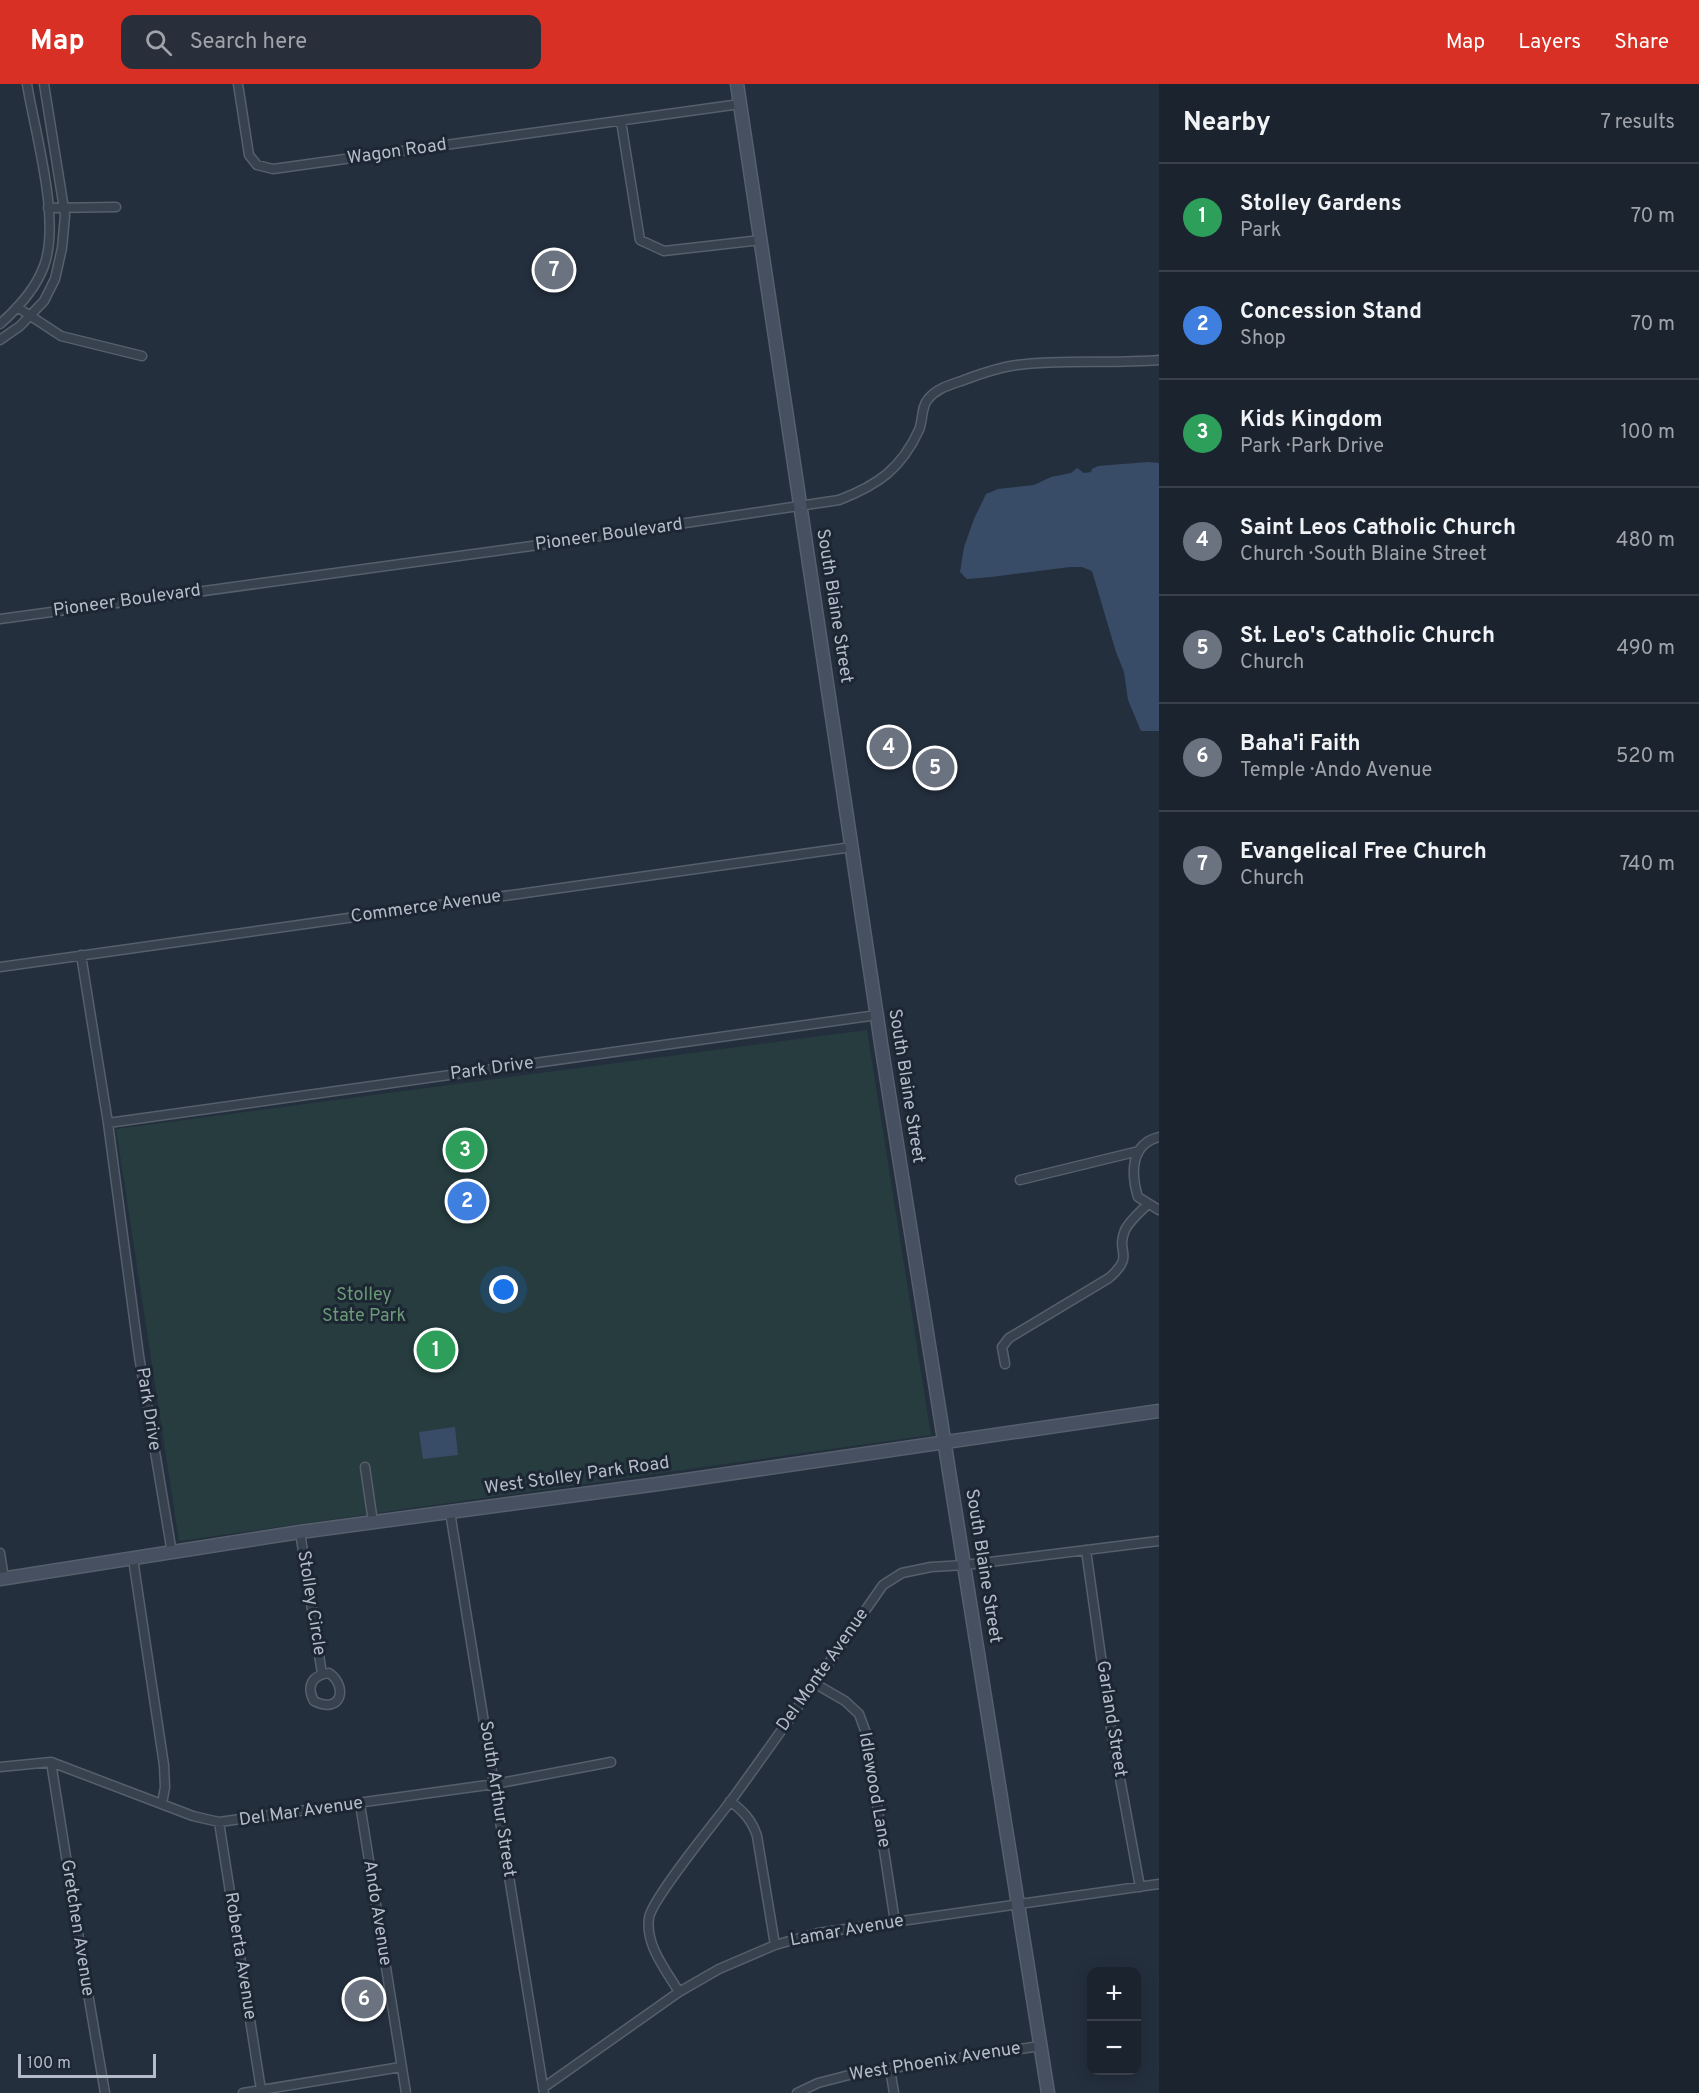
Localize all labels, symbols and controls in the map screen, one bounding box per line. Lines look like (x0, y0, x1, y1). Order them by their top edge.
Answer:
search box (121, 15, 541, 69)
text: Map (30, 24, 85, 60)
icon: search (142, 26, 175, 59)
text: Search here (190, 29, 307, 56)
text: Map (1446, 29, 1485, 56)
text: Layers (1518, 29, 1581, 56)
text: Share (1614, 29, 1669, 56)
text: Nearby (1183, 107, 1271, 140)
text: 7 results (1600, 110, 1675, 136)
street label: Wagon Road (346, 134, 448, 170)
text: Stolley Gardens (1240, 191, 1402, 218)
text: 1 (1199, 204, 1207, 230)
text: 70 m (1631, 204, 1675, 230)
text: Park (1240, 218, 1281, 244)
pin: 7 (534, 248, 574, 292)
text: Concession Stand (1240, 299, 1422, 326)
text: 2 (1196, 312, 1209, 338)
text: 70 m (1631, 312, 1675, 338)
text: Shop (1240, 326, 1286, 352)
text: Kids Kingdom (1240, 407, 1382, 434)
text: 3 (1197, 420, 1209, 446)
text: 100 m (1620, 420, 1675, 446)
text: Park · Park Drive (1240, 434, 1384, 460)
street label: Pioneer Boulevard (534, 513, 684, 557)
text: Saint Leos Catholic Church (1240, 515, 1516, 542)
street label: South Blaine Street (810, 527, 858, 685)
text: 4 (1196, 528, 1209, 554)
text: 480 m (1616, 528, 1675, 554)
text: Church · South Blaine Street (1240, 542, 1487, 568)
street label: Pioneer Boulevard (52, 579, 202, 623)
text: St. Leo's Catholic Church (1240, 623, 1495, 650)
text: 5 (1196, 636, 1209, 662)
text: 490 m (1617, 636, 1675, 662)
text: Church (1240, 650, 1304, 676)
pin: 4 (870, 724, 908, 770)
text: Baha'i Faith (1240, 731, 1360, 758)
text: 6 (1196, 744, 1209, 770)
text: 520 m (1616, 744, 1675, 770)
pin: 5 (916, 746, 954, 790)
text: Temple · Ando Avenue (1240, 758, 1432, 784)
text: Evangelical Free Church (1240, 839, 1487, 866)
text: 7 (1197, 852, 1208, 878)
text: 740 m (1620, 852, 1675, 878)
text: Church (1240, 866, 1304, 892)
street label: Commerce Avenue (349, 885, 503, 929)
street label: South Blaine Street (882, 1007, 930, 1165)
street label: Park Drive (449, 1052, 535, 1086)
pin: 3 (446, 1128, 484, 1172)
pin: 2 (448, 1178, 486, 1224)
your location (489, 1275, 518, 1304)
park label: Stolley State Park (322, 1284, 406, 1328)
pin: 1 (416, 1328, 456, 1372)
street label: Park Drive (130, 1366, 166, 1452)
street label: West Stolley Park Road (483, 1452, 671, 1500)
street label: South Blaine Street (959, 1487, 1007, 1645)
street label: Stolley Circle (291, 1549, 331, 1657)
street label: Del Monte Avenue (772, 1604, 874, 1736)
street label: Garland Street (1090, 1659, 1132, 1779)
street label: South Arthur Street (473, 1719, 521, 1879)
street label: Idlewood Lane (853, 1730, 895, 1850)
street label: Del Mar Avenue (237, 1792, 365, 1832)
street label: Gretchen Avenue (55, 1858, 99, 1998)
street label: Ando Avenue (357, 1859, 397, 1967)
street label: Roberta Avenue (219, 1891, 261, 2021)
street label: Lamar Avenue (788, 1910, 906, 1952)
map controls (1087, 1967, 1141, 2075)
button: + (1087, 1967, 1141, 2021)
pin: 6 (344, 1976, 384, 2022)
button: − (1087, 2021, 1141, 2075)
street label: West Phoenix Avenue (848, 2037, 1022, 2087)
scale bar (18, 2051, 156, 2078)
text: 100 m (27, 2054, 71, 2074)

